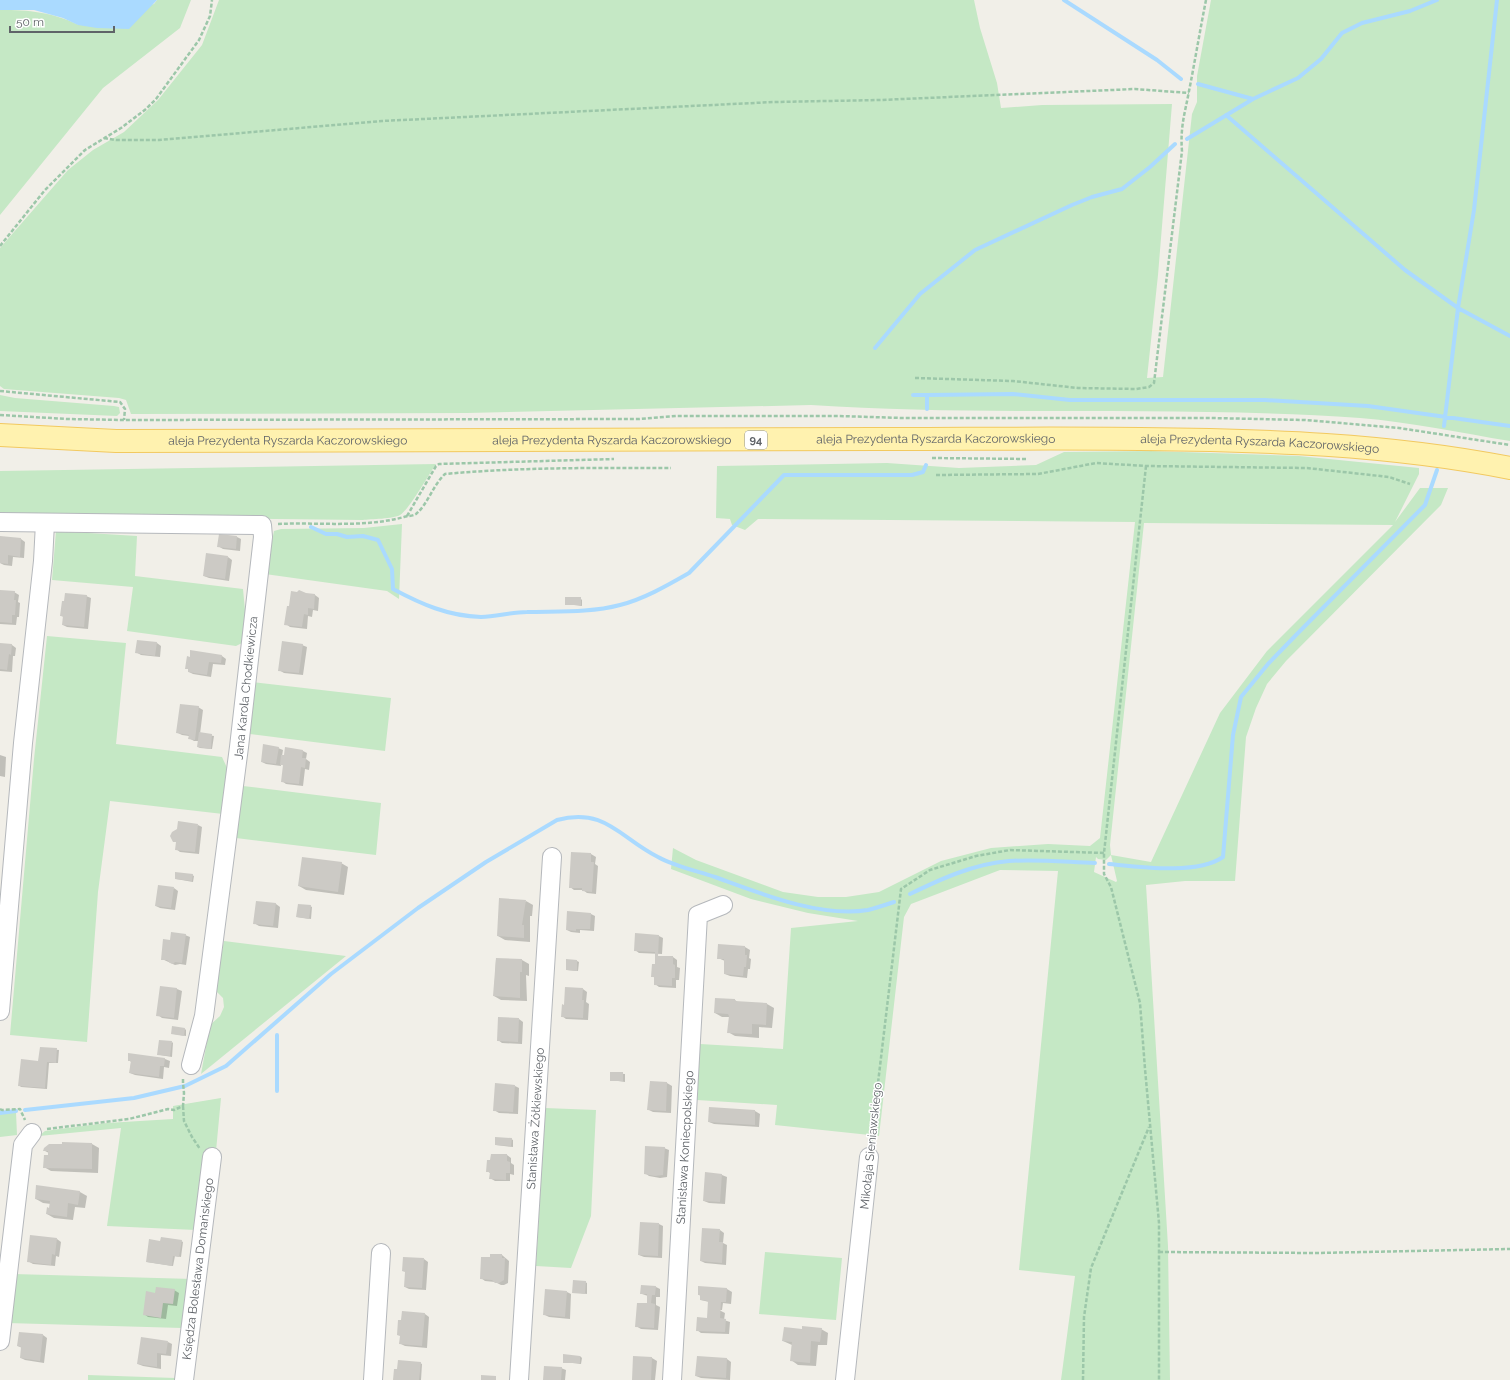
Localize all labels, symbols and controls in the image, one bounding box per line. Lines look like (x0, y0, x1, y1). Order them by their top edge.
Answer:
scale bar (10, 8, 114, 34)
text: 50 m (16, 15, 44, 29)
road number: 94 (745, 431, 767, 449)
street label: aleja Prezydenta Ryszarda Kaczorowskiego (816, 432, 1055, 446)
street label: aleja Prezydenta Ryszarda Kaczorowskiego (1140, 432, 1380, 456)
street label: aleja Prezydenta Ryszarda Kaczorowskiego (168, 433, 407, 448)
street label: aleja Prezydenta Ryszarda Kaczorowskiego (492, 433, 731, 447)
street label: Jana Karola Chodkiewicza (232, 616, 260, 760)
street label: Stanisława Żółkiewskiego (524, 1047, 547, 1190)
street label: Stanisława Koniecpolskiego (674, 1070, 696, 1225)
street label: Mikołaja Sieniawskiego (857, 1082, 885, 1210)
street label: Księdza Bolesława Domańskiego (180, 1177, 216, 1361)

